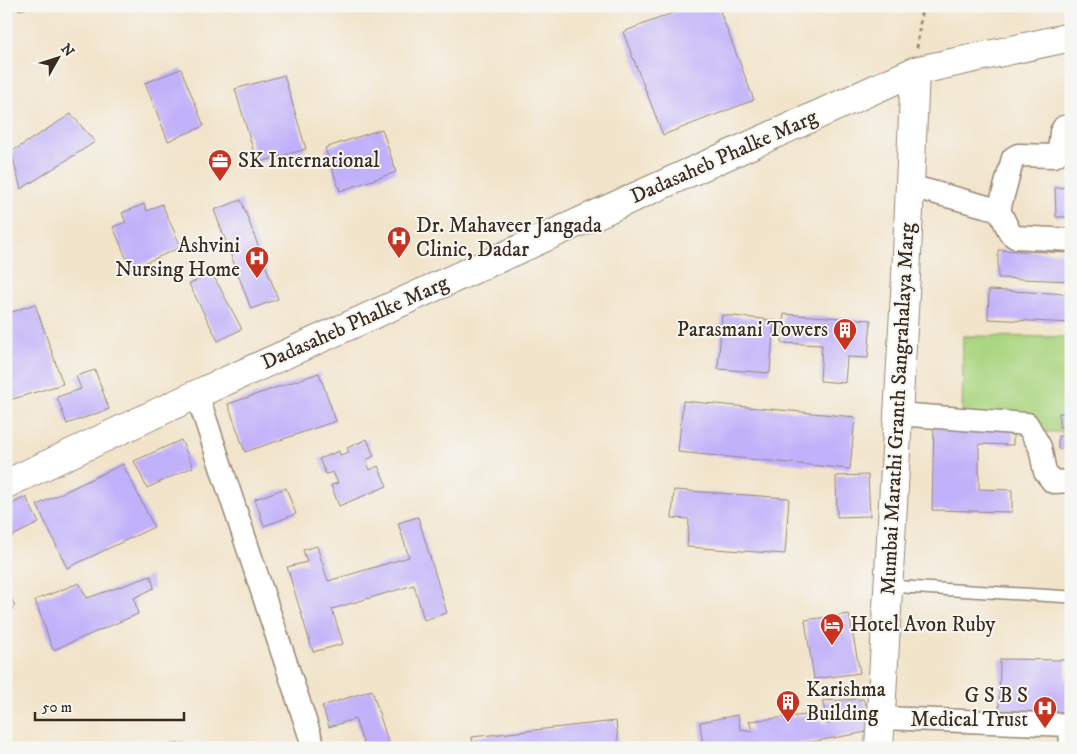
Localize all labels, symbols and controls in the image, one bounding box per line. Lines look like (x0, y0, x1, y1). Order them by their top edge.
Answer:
north arrow (32, 32, 82, 82)
text: N (57, 40, 78, 61)
street label: Dadasaheb Phalke Marg (626, 104, 822, 210)
office icon: SK International (207, 148, 233, 182)
place label: SK International (238, 148, 380, 174)
place label: Dr. Mahaveer Jangada Clinic, Dadar (416, 213, 602, 263)
street label: Mumbai Marathi Granth Sangrahalaya Marg (875, 221, 921, 596)
hospital icon: Dr. Mahaveer Jangada Clinic, Dadar (386, 225, 412, 259)
place label: Ashvini Nursing Home (115, 233, 240, 283)
hospital icon: Ashvini Nursing Home (244, 245, 270, 279)
street label: Dadasaheb Phalke Marg (257, 270, 453, 376)
place label: Parasmani Towers (677, 317, 828, 343)
building icon: Parasmani Towers (832, 317, 858, 351)
hotel icon: Hotel Avon Ruby (819, 612, 845, 646)
place label: Hotel Avon Ruby (850, 612, 996, 638)
place label: Karishma Building (806, 677, 886, 727)
place label: G S B S Medical Trust (910, 683, 1028, 733)
scale bar (35, 689, 184, 721)
building icon: Karishma Building (775, 689, 801, 723)
hospital icon: G S B S Medical Trust (1032, 695, 1058, 729)
text: 50 m (42, 698, 72, 717)

